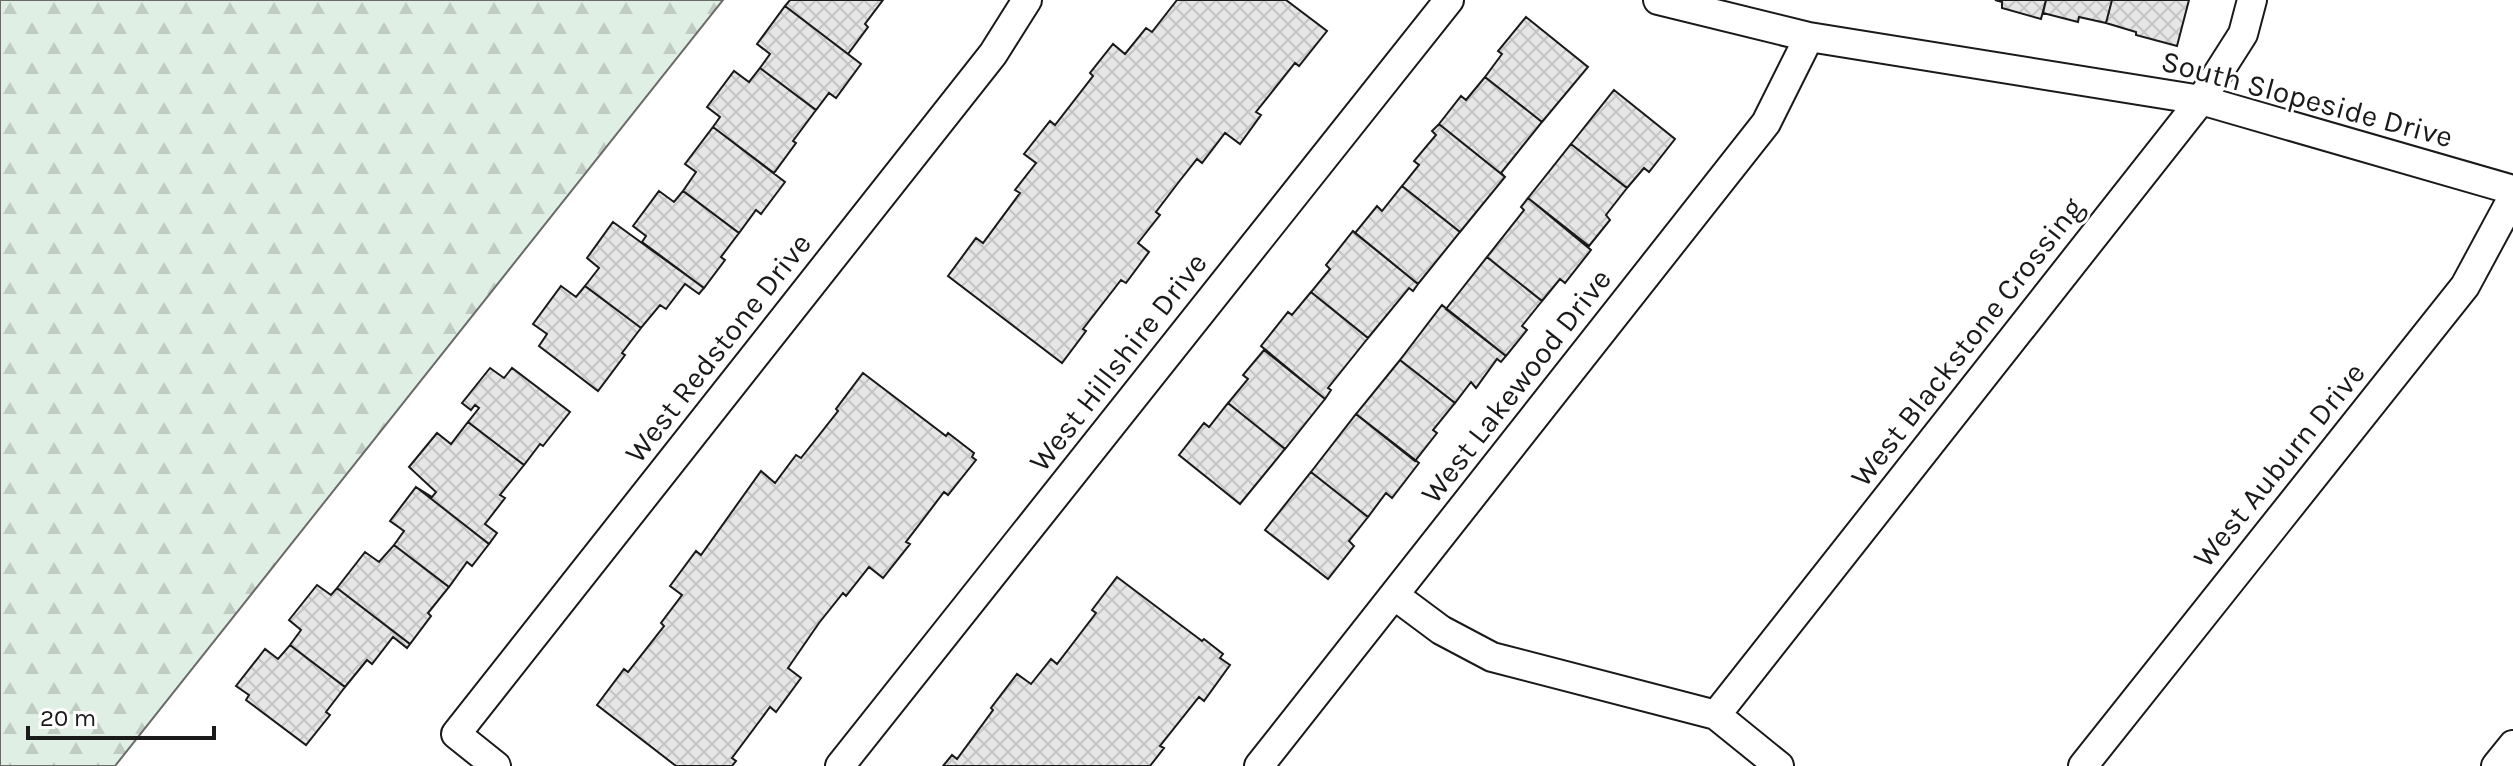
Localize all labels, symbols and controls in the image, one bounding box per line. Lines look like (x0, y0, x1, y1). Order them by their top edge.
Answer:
street label: South Slopeside Drive (2157, 43, 2457, 155)
street label: West Blackstone Crossing (1843, 190, 2091, 494)
street label: West Redstone Drive (617, 226, 819, 470)
street label: West Hillshire Drive (1021, 246, 1215, 478)
street label: West Lakewood Drive (1413, 262, 1619, 510)
street label: West Auburn Drive (2185, 355, 2373, 575)
scale bar (28, 690, 214, 740)
text: 20 m (40, 704, 96, 732)

